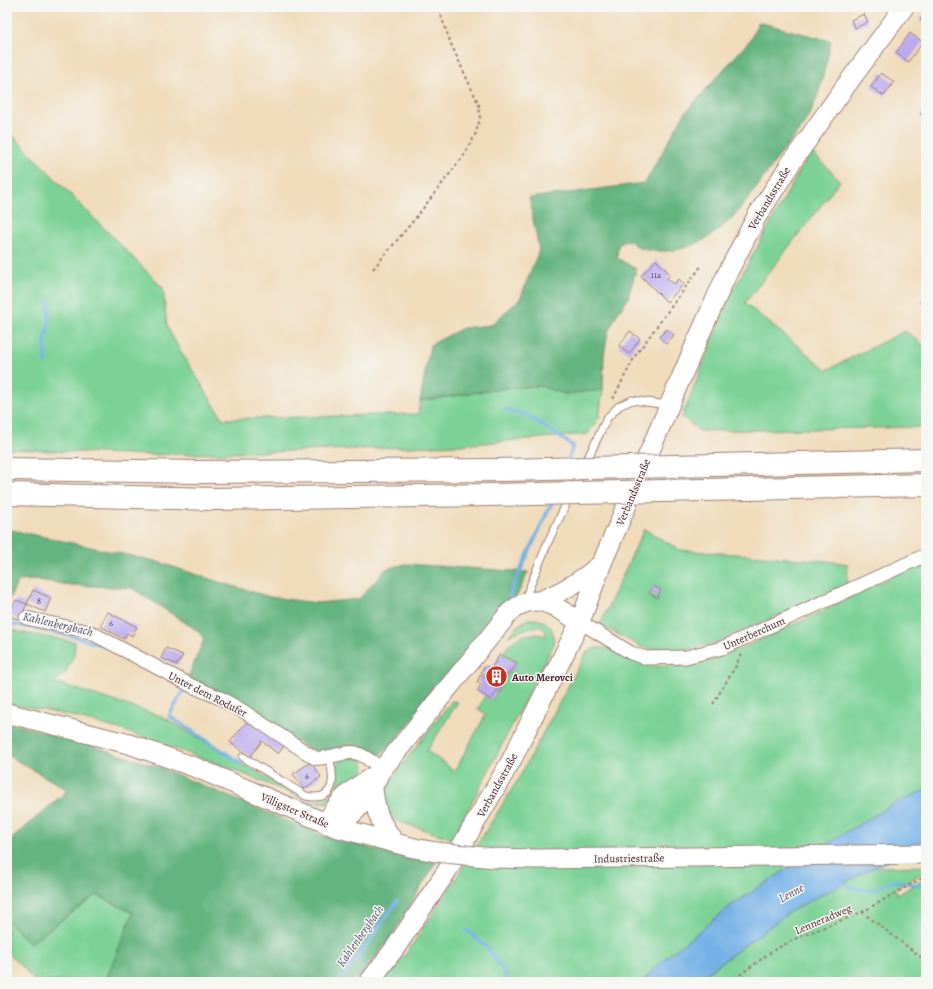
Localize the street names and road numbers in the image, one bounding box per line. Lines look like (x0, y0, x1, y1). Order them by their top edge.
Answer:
street label: Verbandsstraße (744, 164, 794, 233)
street label: Verbandsstraße (612, 457, 654, 529)
street label: Unterberchum (721, 613, 788, 654)
street label: Unter dem Rodufer (166, 668, 250, 721)
street label: Verbandsstraße (473, 751, 521, 821)
street label: Villigster Straße (257, 789, 331, 832)
street label: Industriestraße (594, 850, 665, 867)
street label: Lenneradweg (792, 901, 854, 938)

